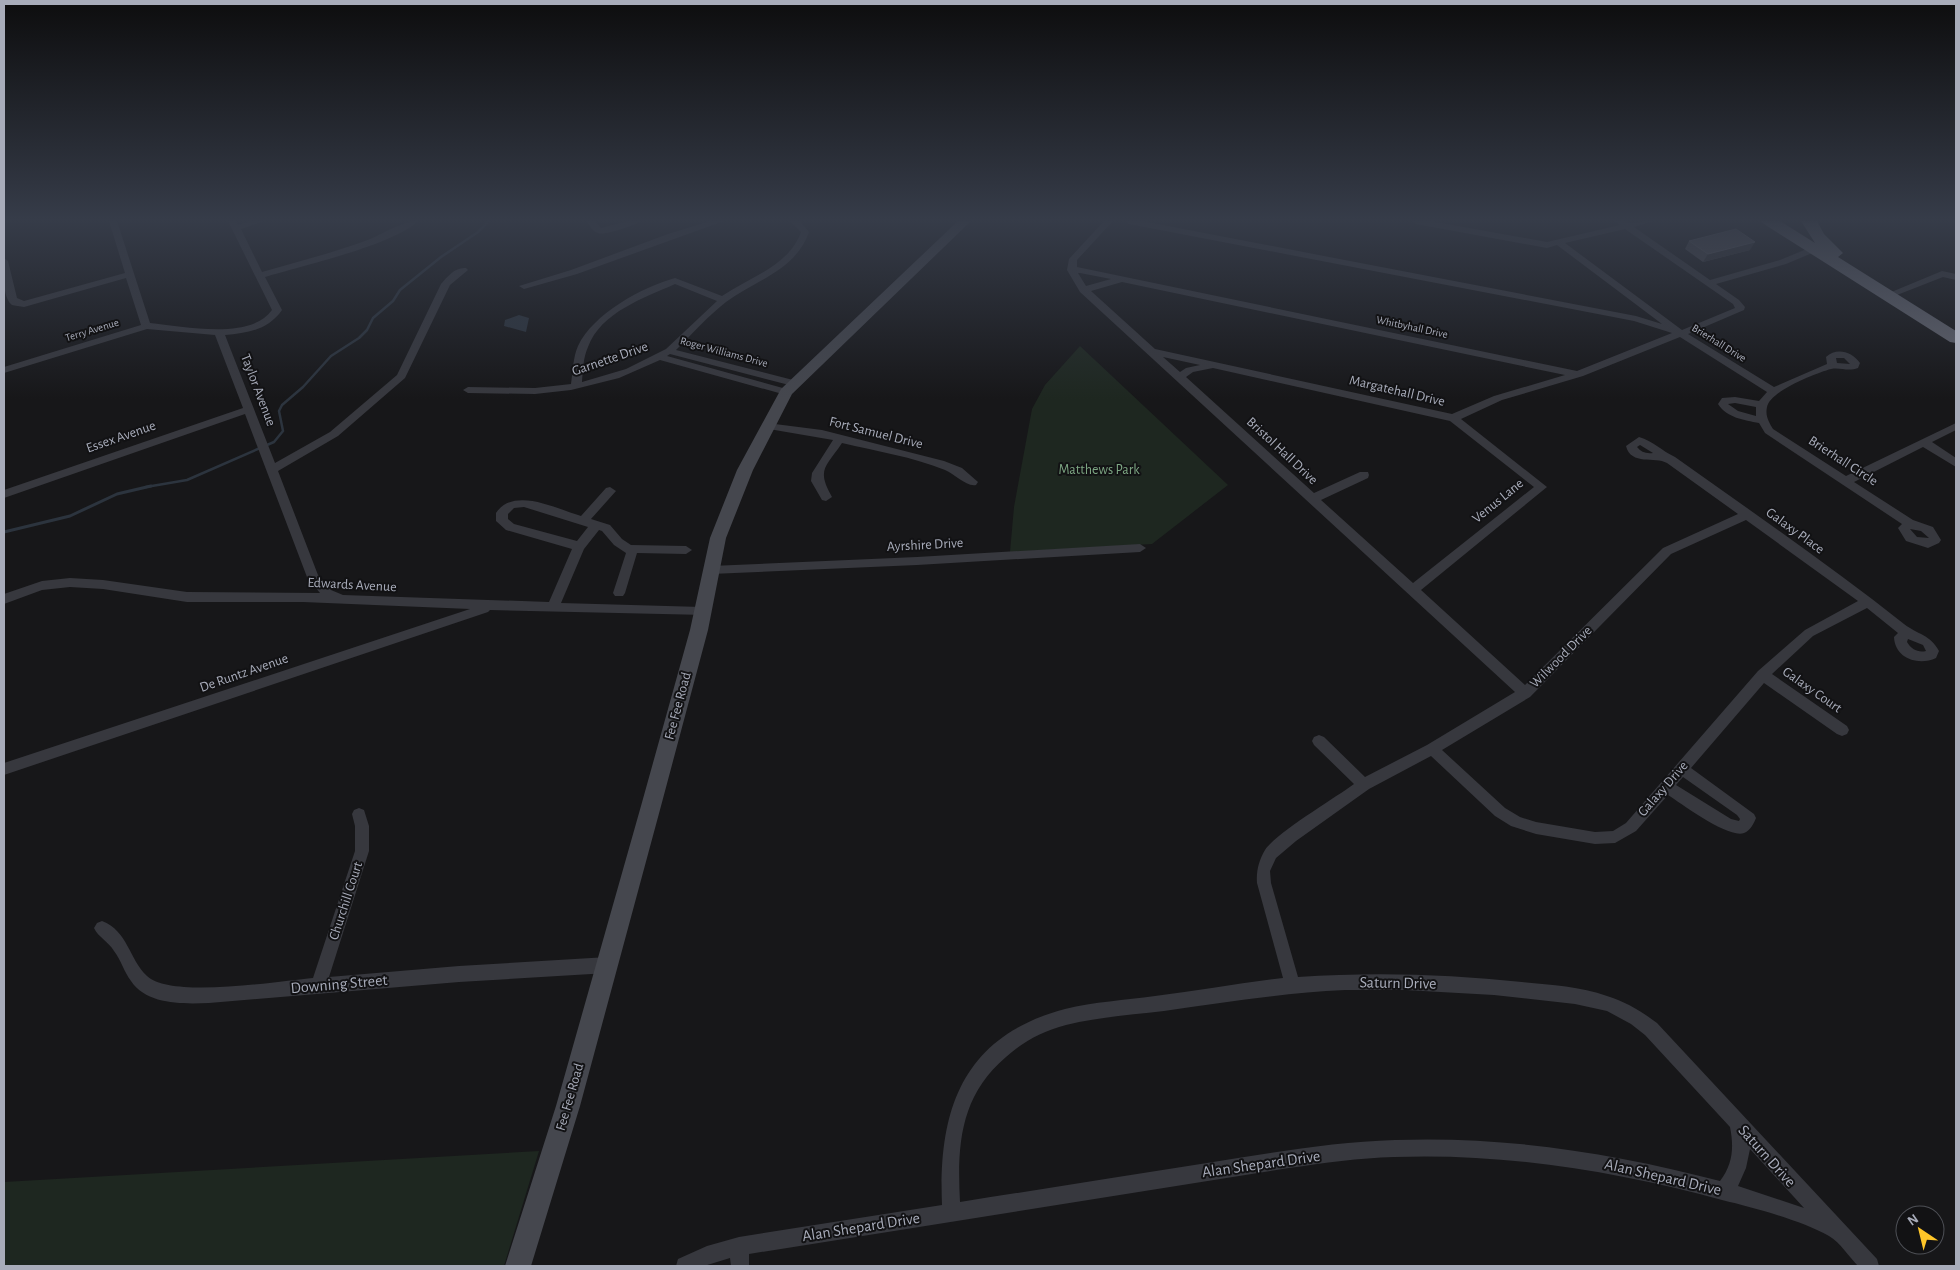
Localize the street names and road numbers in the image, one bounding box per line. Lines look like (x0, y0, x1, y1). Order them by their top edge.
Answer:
street label: Whitbyhall Drive (1375, 314, 1449, 340)
street label: Terry Avenue (64, 317, 120, 343)
street label: Brierhall Drive (1690, 322, 1748, 364)
street label: Roger Williams Drive (679, 335, 769, 369)
street label: Garnette Drive (570, 339, 650, 379)
street label: Taylor Avenue (238, 352, 278, 428)
street label: Margatehall Drive (1348, 373, 1446, 409)
street label: Fort Samuel Drive (828, 415, 924, 451)
street label: Bristol Hall Drive (1244, 415, 1320, 487)
street label: Essex Avenue (84, 419, 158, 455)
street label: Brierhall Circle (1806, 433, 1880, 489)
street label: Venus Lane (1470, 476, 1526, 526)
street label: Galaxy Place (1763, 505, 1827, 557)
street label: Ayrshire Drive (886, 536, 964, 554)
street label: Edwards Avenue (307, 576, 397, 594)
street label: Wilwood Drive (1527, 623, 1595, 691)
street label: De Runtz Avenue (198, 651, 290, 695)
street label: Galaxy Court (1780, 665, 1845, 716)
street label: Fee Fee Road (662, 671, 694, 741)
street label: Galaxy Drive (1635, 759, 1691, 819)
street label: Churchill Court (327, 860, 365, 942)
street label: Downing Street (290, 972, 388, 996)
street label: Saturn Drive (1359, 974, 1437, 992)
street label: Fee Fee Road (554, 1062, 586, 1132)
street label: Saturn Drive (1735, 1122, 1799, 1190)
street label: Alan Shepard Drive (1201, 1148, 1321, 1180)
street label: Alan Shepard Drive (1603, 1156, 1723, 1198)
street label: Alan Shepard Drive (801, 1210, 921, 1244)

